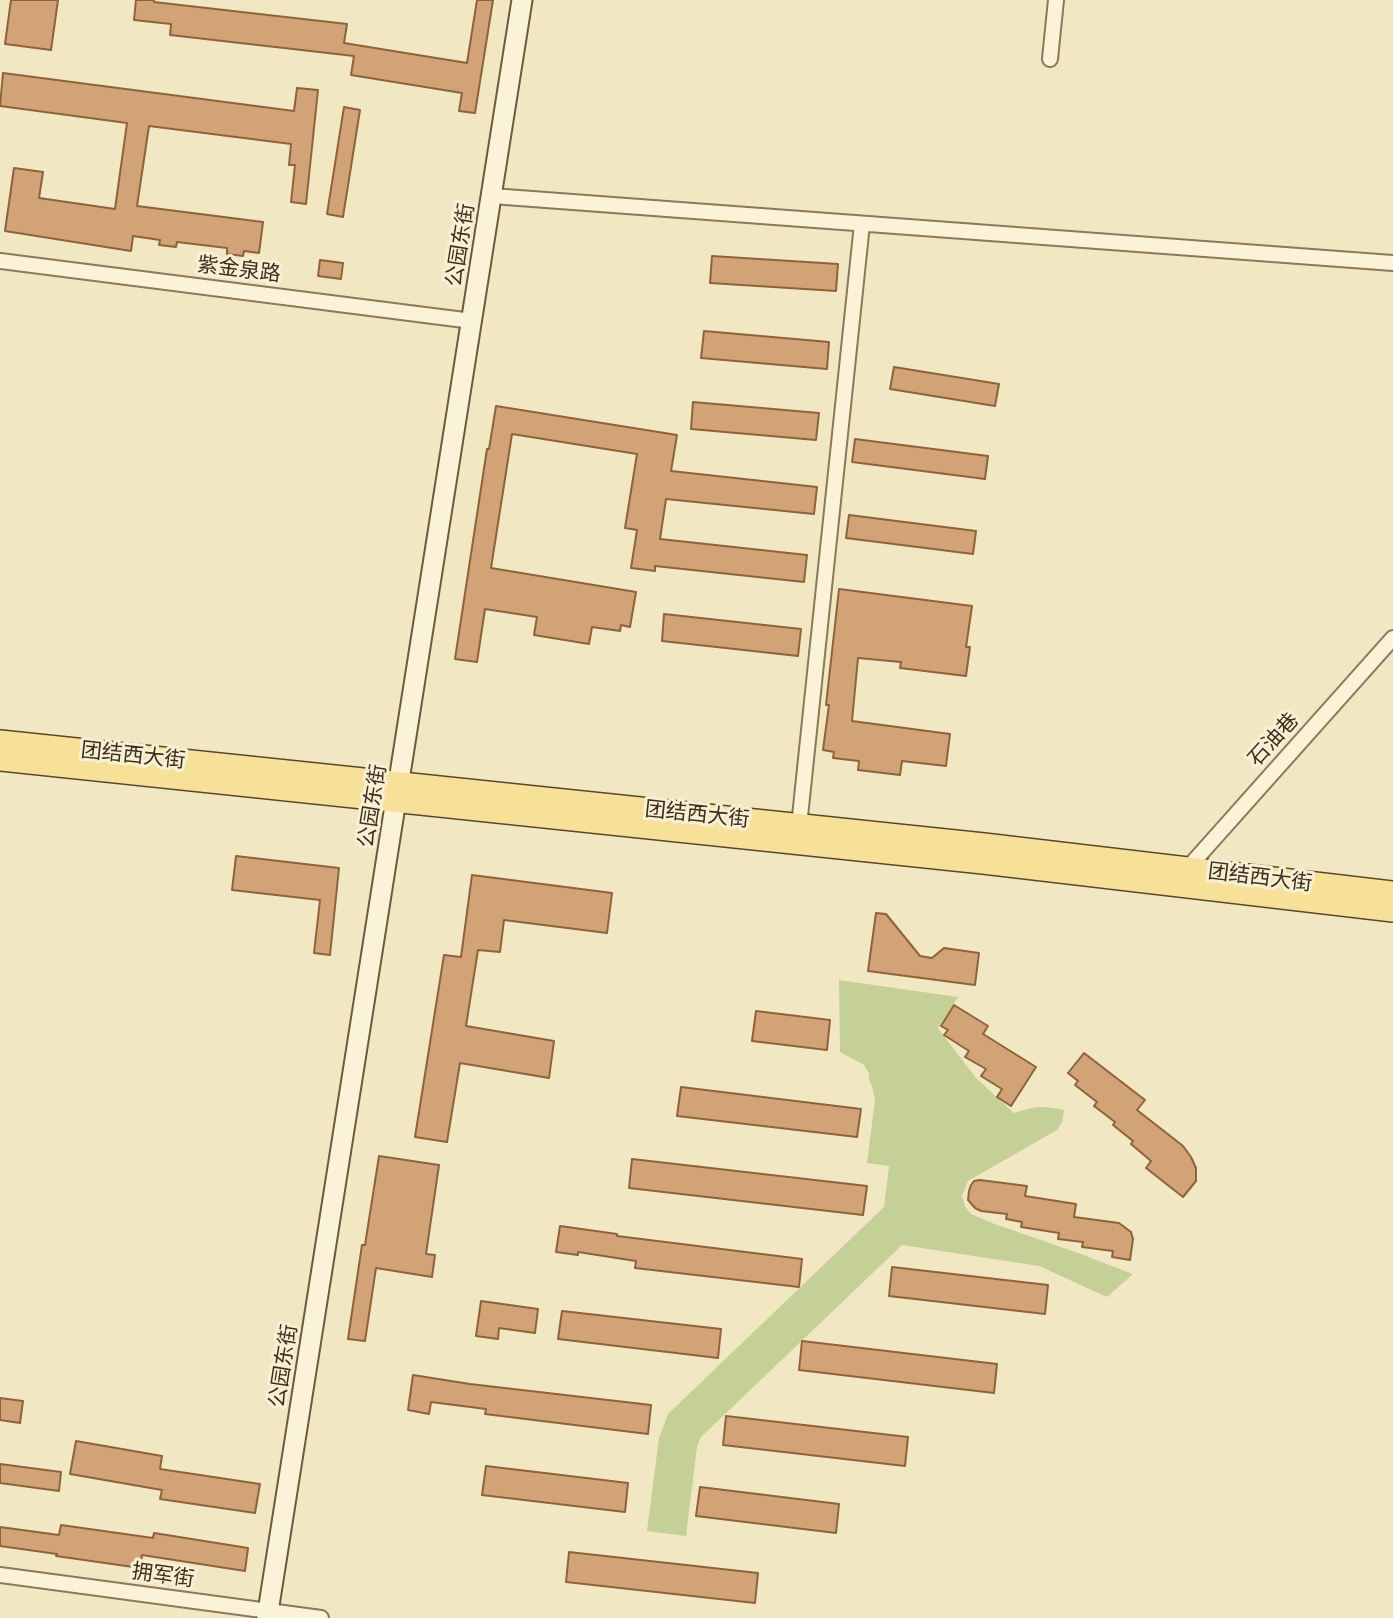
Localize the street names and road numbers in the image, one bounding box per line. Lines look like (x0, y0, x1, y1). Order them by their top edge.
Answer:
street label: 公园东街 (442, 202, 480, 288)
street label: 紫金泉路 (196, 252, 282, 288)
street label: 石油巷 (1244, 708, 1304, 772)
street label: 团结西大街 (79, 738, 187, 774)
street label: 公园东街 (354, 763, 392, 849)
street label: 团结西大街 (643, 797, 751, 833)
street label: 团结西大街 (1206, 859, 1314, 897)
street label: 公园东街 (265, 1323, 303, 1409)
street label: 拥军街 (130, 1559, 196, 1593)

